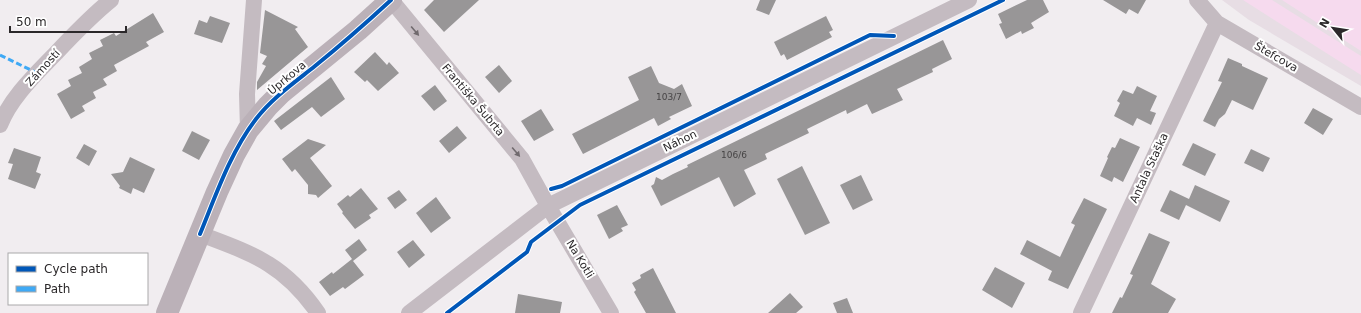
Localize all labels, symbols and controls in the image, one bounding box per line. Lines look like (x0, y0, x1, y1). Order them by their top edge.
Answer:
scale bar (10, 8, 126, 34)
north arrow (1313, 8, 1353, 48)
text: 50 m (16, 15, 47, 29)
text: N (1317, 16, 1333, 30)
one-way arrow (411, 25, 420, 36)
street label: Štefcova (1252, 39, 1300, 75)
street label: Zámostí (23, 46, 63, 89)
street label: Úprkova (265, 58, 309, 98)
street label: Františka Šubrta (439, 61, 507, 139)
house number: 103/7 (656, 92, 682, 102)
street label: Náhon (661, 127, 699, 155)
street label: Antala Staška (1127, 131, 1171, 205)
one-way arrow (512, 147, 521, 158)
house number: 106/6 (721, 150, 747, 160)
street label: Na Kotli (564, 238, 596, 280)
legend (8, 253, 148, 305)
text: Cycle path (44, 262, 108, 276)
text: Path (44, 282, 70, 296)

